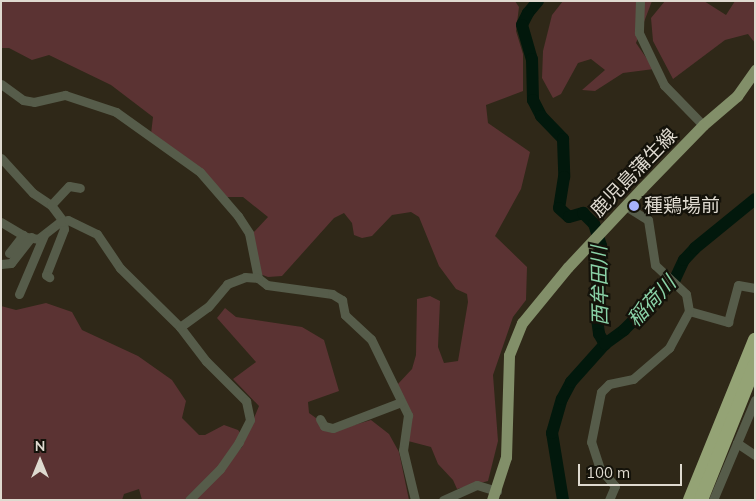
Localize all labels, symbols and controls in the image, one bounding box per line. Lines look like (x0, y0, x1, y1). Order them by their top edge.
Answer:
street label: 鹿児島蒲生線 (586, 124, 682, 222)
place label: 種鶏場前 (644, 195, 720, 217)
marker: 種鶏場前 (628, 200, 640, 212)
water label: 西牟田川 (586, 246, 612, 326)
water label: 稲荷川 (622, 271, 680, 331)
north arrow (15, 436, 65, 486)
text: N (35, 437, 45, 455)
scale bar (581, 454, 685, 486)
text: 100 m (586, 463, 630, 482)

